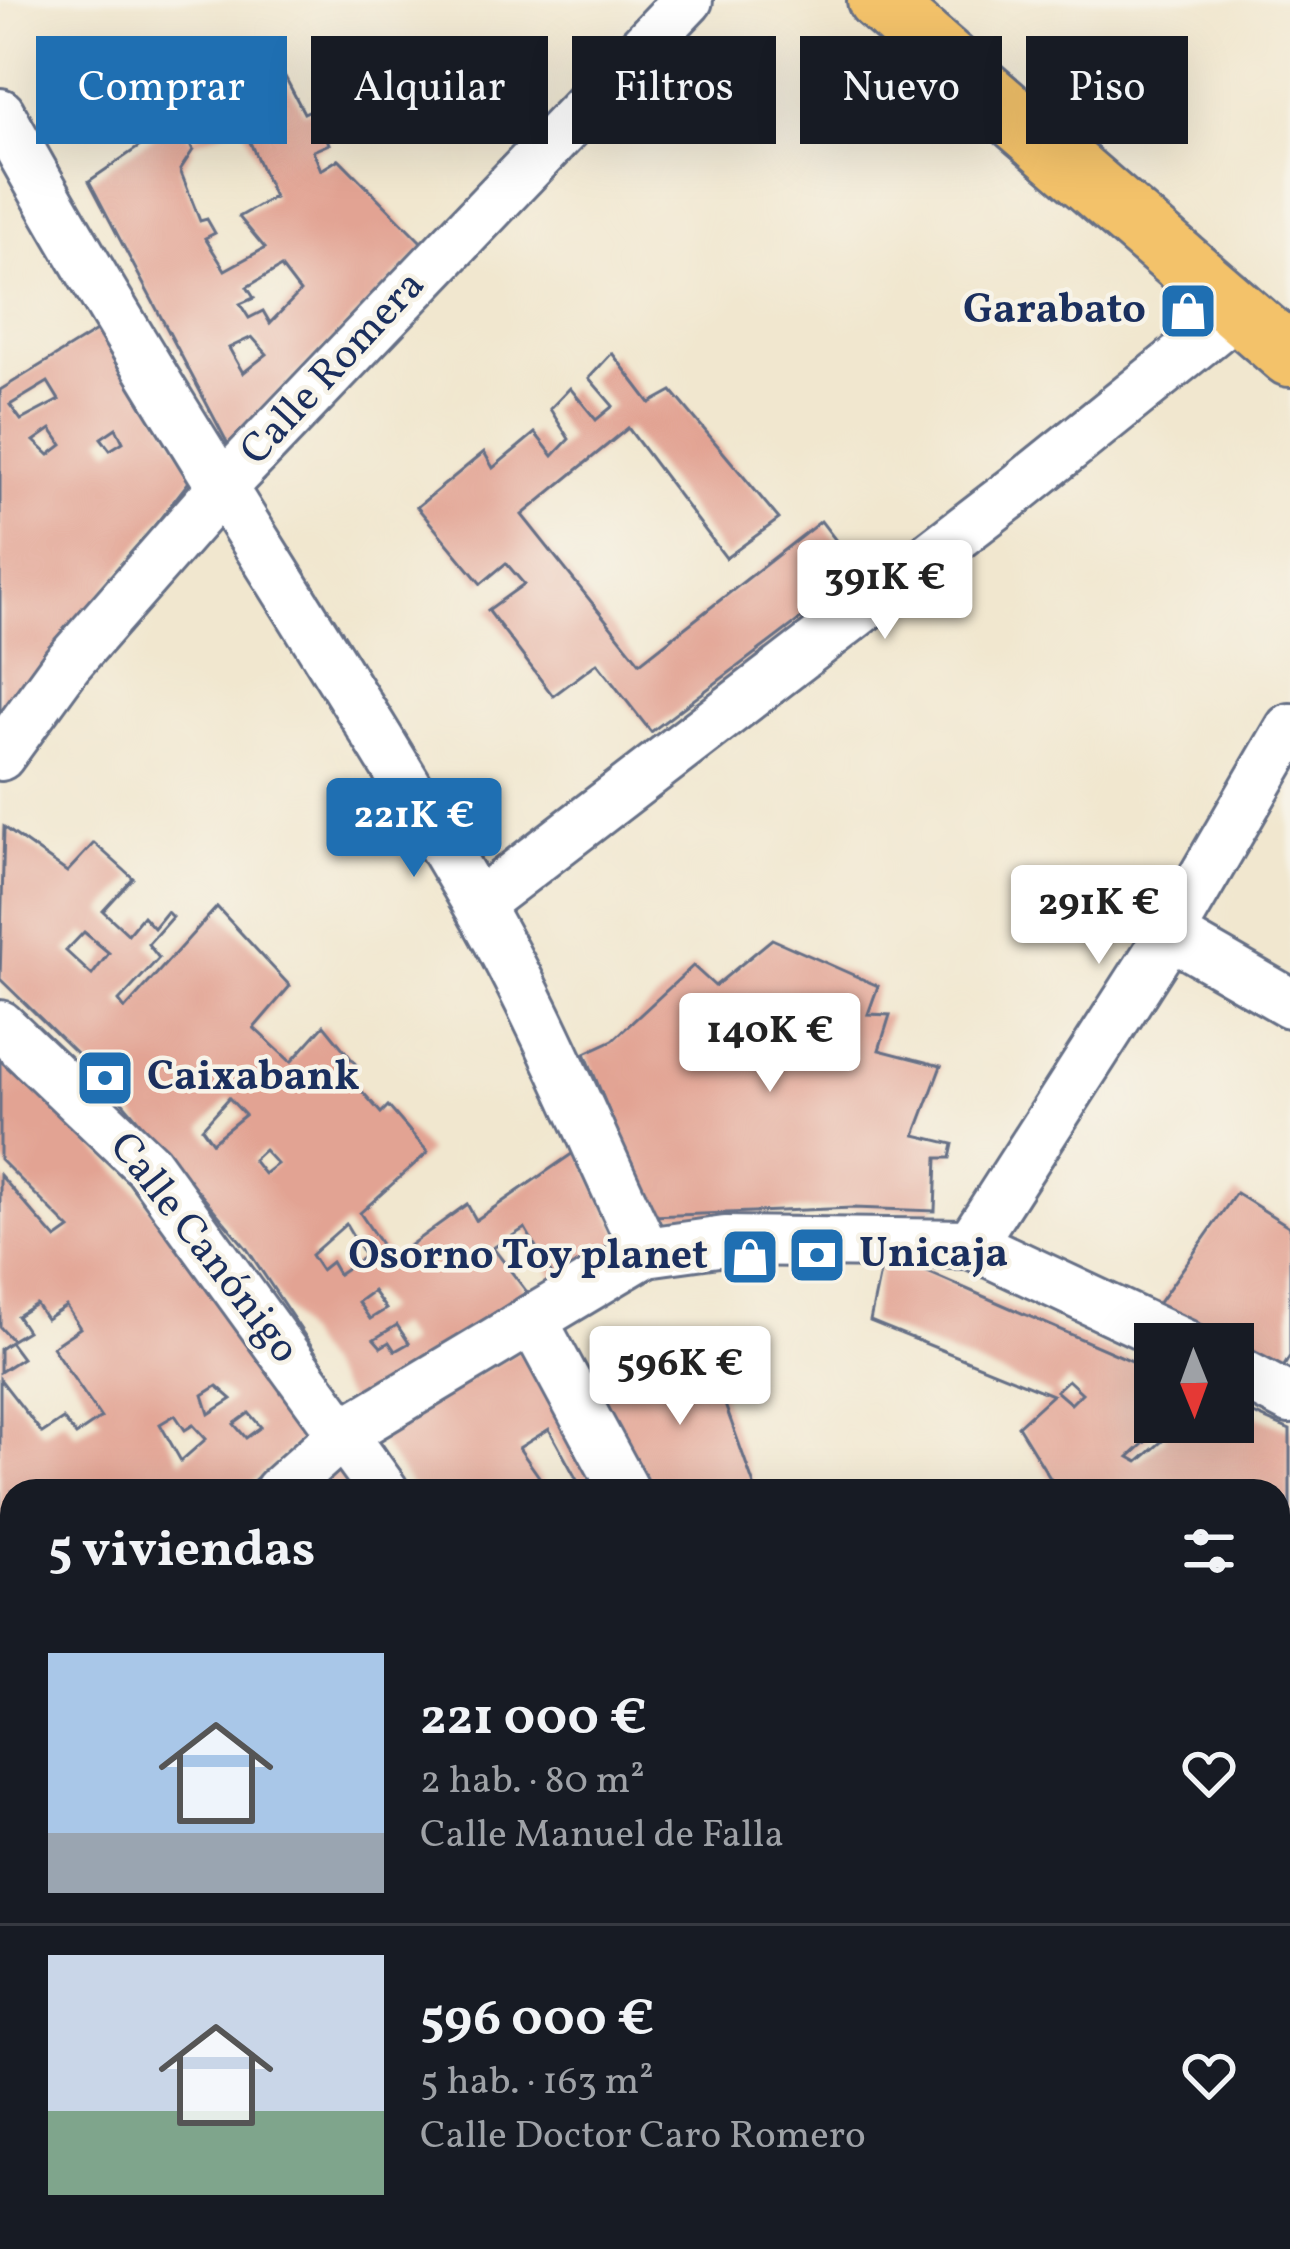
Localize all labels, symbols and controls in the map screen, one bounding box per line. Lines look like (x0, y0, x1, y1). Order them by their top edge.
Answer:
chip: Comprar (36, 36, 287, 144)
chip: Alquilar (311, 36, 548, 144)
chip: Filtros (572, 36, 776, 144)
chip: Nuevo (800, 36, 1002, 144)
chip: Piso (1026, 36, 1188, 144)
street label: Calle Romera (228, 258, 440, 480)
shop icon: Garabato (1157, 280, 1219, 342)
place label: Garabato (963, 282, 1146, 341)
pin: 391K € (787, 540, 983, 642)
text: 391K € (824, 552, 946, 606)
pin: 221K € (316, 778, 512, 880)
text: 221K € (353, 790, 475, 844)
pin: 291K € (1001, 865, 1197, 967)
text: 291K € (1038, 877, 1160, 931)
pin: 140K € (672, 993, 868, 1095)
text: 140K € (706, 1005, 834, 1059)
bank icon: Caixabank (74, 1047, 136, 1109)
place label: Caixabank (147, 1049, 360, 1108)
street label: Calle Canónigo (94, 1121, 312, 1377)
bank icon: Unicaja (786, 1224, 848, 1286)
shop icon: Osorno Toy planet (719, 1226, 781, 1288)
place label: Unicaja (859, 1226, 1008, 1285)
place label: Osorno Toy planet (348, 1228, 708, 1287)
north arrow (1134, 1323, 1254, 1443)
map controls (1134, 1323, 1254, 1443)
pin: 596K € (582, 1326, 778, 1428)
text: 596K € (617, 1338, 743, 1392)
text: 5 viviendas (48, 1516, 315, 1587)
icon: filters (1176, 1518, 1242, 1584)
text: 221 000 € (420, 1684, 647, 1755)
icon: home (144, 1701, 288, 1845)
icon: heart (1176, 1740, 1242, 1806)
text: 2 hab. · 80 m² (420, 1755, 645, 1809)
text: Calle Manuel de Falla (420, 1809, 784, 1863)
text: 596 000 € (420, 1985, 654, 2056)
icon: home (144, 2003, 288, 2147)
icon: heart (1176, 2042, 1242, 2108)
text: 5 hab. · 163 m² (420, 2056, 654, 2110)
text: Calle Doctor Caro Romero (420, 2110, 866, 2164)

